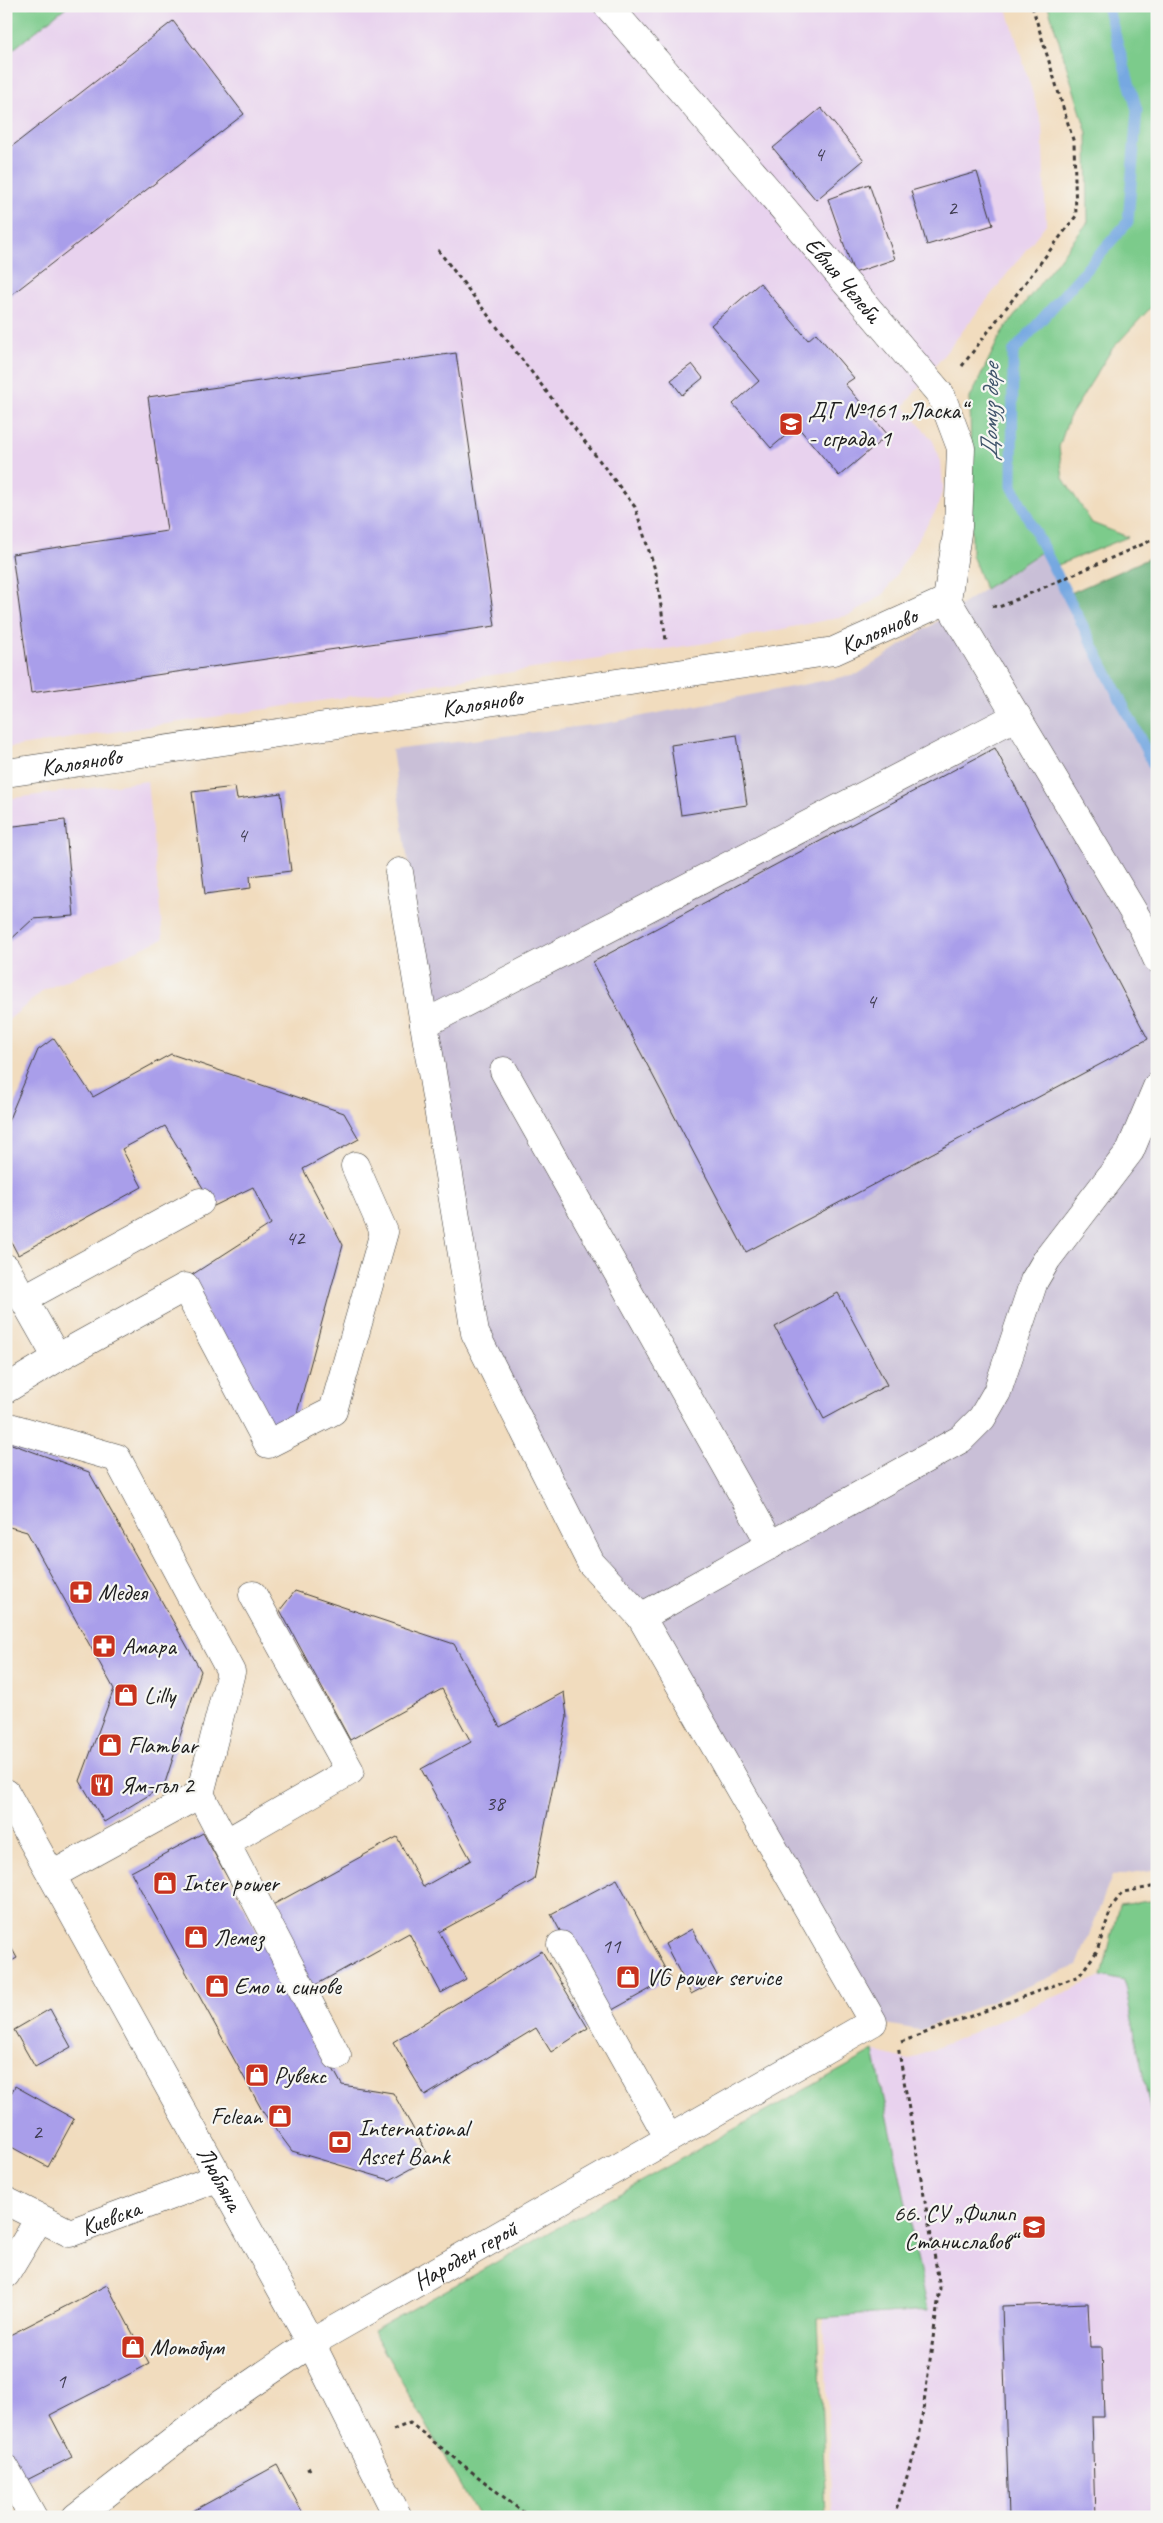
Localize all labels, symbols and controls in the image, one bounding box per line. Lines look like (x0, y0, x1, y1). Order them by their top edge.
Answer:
house number: 4 (814, 141, 826, 167)
house number: 2 (947, 195, 958, 221)
street label: Евлия Челеби (799, 230, 889, 330)
water label: Домуз дере (973, 360, 1007, 461)
place label: ДГ №161 „Ласка“ - сграда 1 (808, 395, 972, 453)
school or university icon: ДГ №161 „Ласка“ - сграда 1 (778, 411, 804, 437)
street label: Калояново (836, 599, 924, 661)
street label: Калояново (440, 682, 527, 724)
street label: Калояново (39, 741, 126, 783)
house number: 4 (237, 822, 249, 848)
house number: 4 (866, 988, 878, 1014)
house number: 42 (286, 1225, 306, 1251)
place label: Медея (98, 1577, 149, 1607)
pharmacy icon: Медея (68, 1579, 94, 1605)
place label: Амара (122, 1631, 177, 1661)
pharmacy icon: Амара (91, 1633, 117, 1659)
place label: Lilly (144, 1680, 177, 1710)
shop icon: Lilly (113, 1682, 139, 1708)
place label: Flambar (128, 1730, 200, 1760)
shop icon: Flambar (97, 1732, 123, 1758)
place label: Ям-гъл 2 (120, 1770, 196, 1800)
restaurant icon: Ям-гъл 2 (89, 1772, 115, 1798)
house number: 38 (486, 1790, 507, 1816)
place label: Inter power (182, 1868, 281, 1898)
shop icon: Inter power (152, 1870, 178, 1896)
place label: Лемез (214, 1922, 265, 1952)
shop icon: Лемез (183, 1924, 209, 1950)
house number: 11 (602, 1933, 622, 1959)
place label: VG power service (646, 1962, 783, 1992)
shop icon: VG power service (615, 1964, 641, 1990)
place label: Емо и синове (234, 1971, 343, 2001)
shop icon: Емо и синове (204, 1973, 230, 1999)
place label: Рувекс (274, 2060, 327, 2090)
shop icon: Рувекс (244, 2062, 270, 2088)
place label: Fclean (211, 2101, 263, 2131)
shop icon: Fclean (267, 2103, 293, 2129)
place label: International Asset Bank (358, 2113, 472, 2171)
house number: 2 (32, 2119, 43, 2145)
bank icon: International Asset Bank (327, 2129, 353, 2155)
street label: Любляна (190, 2141, 251, 2218)
street label: Киевска (77, 2192, 147, 2243)
place label: 66. СУ „Филип Станиславов“ (893, 2198, 1022, 2256)
street label: Народен герой (408, 2212, 524, 2297)
school or university icon: 66. СУ „Филип Станиславов“ (1021, 2214, 1047, 2240)
place label: Мотобум (150, 2332, 225, 2362)
shop icon: Мотобум (120, 2334, 146, 2360)
house number: 1 (56, 2368, 67, 2394)

